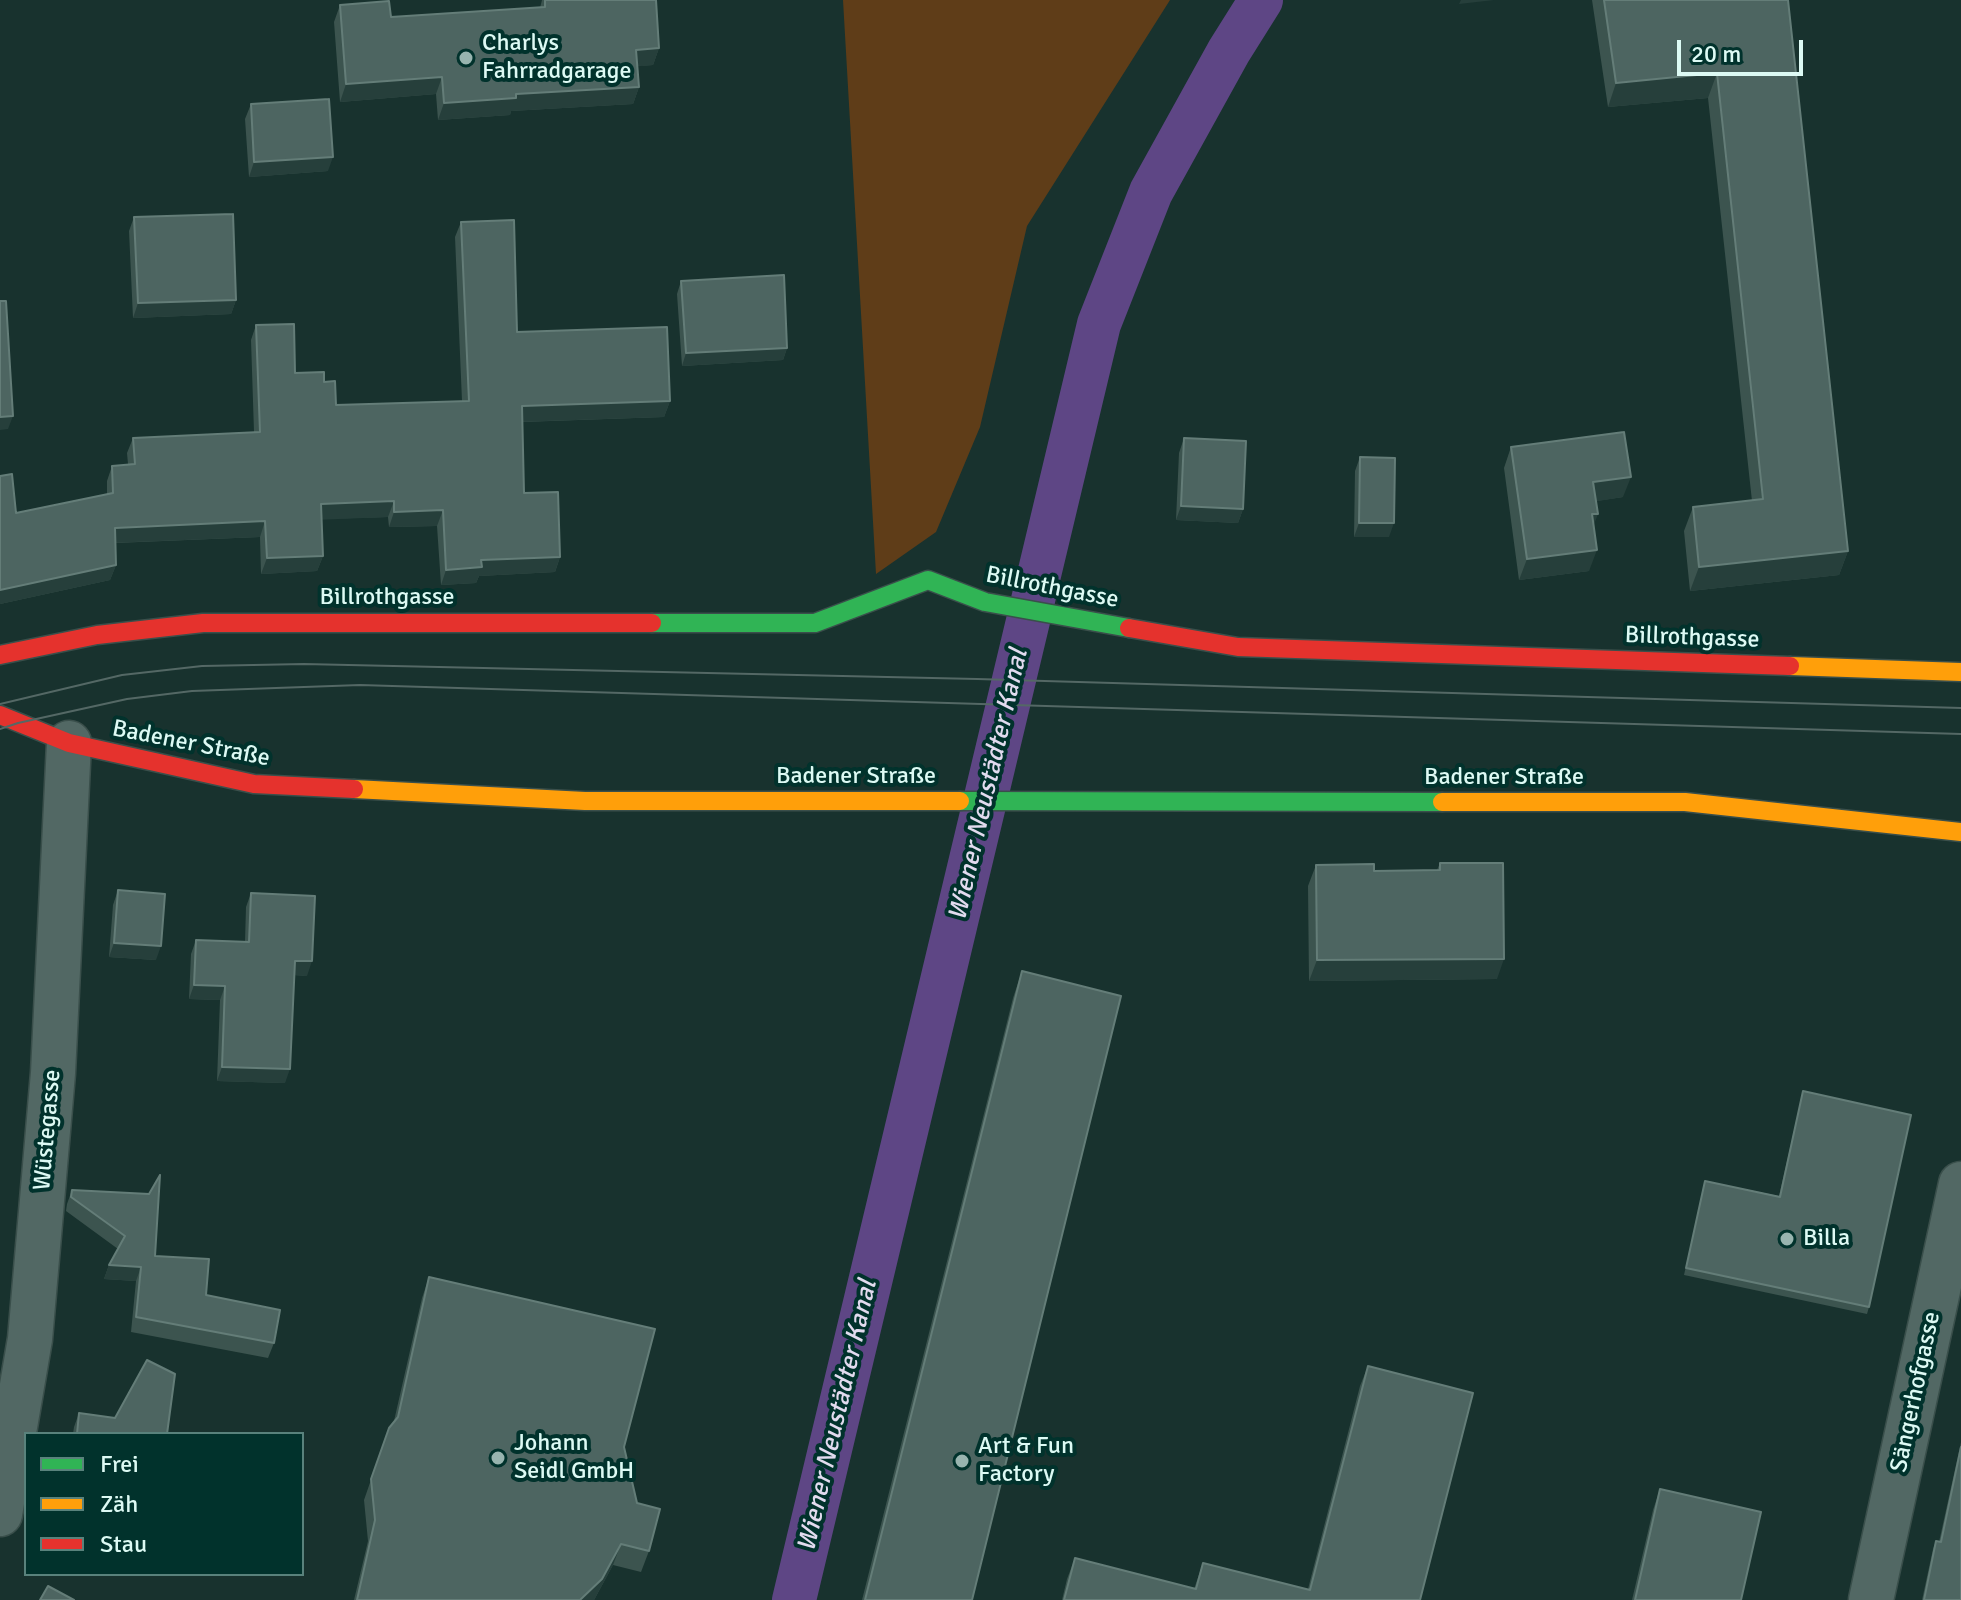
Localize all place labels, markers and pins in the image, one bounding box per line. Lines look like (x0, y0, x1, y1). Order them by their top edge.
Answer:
place label: Charlys Fahrradgarage (482, 30, 631, 86)
marker: Charlys Fahrradgarage (457, 49, 475, 67)
place label: Billa (1803, 1225, 1850, 1253)
marker: Billa (1778, 1230, 1796, 1248)
place label: Johann Seidl GmbH (514, 1430, 634, 1486)
place label: Art & Fun Factory (978, 1433, 1074, 1489)
marker: Johann Seidl GmbH (489, 1449, 507, 1467)
marker: Art & Fun Factory (953, 1452, 971, 1470)

